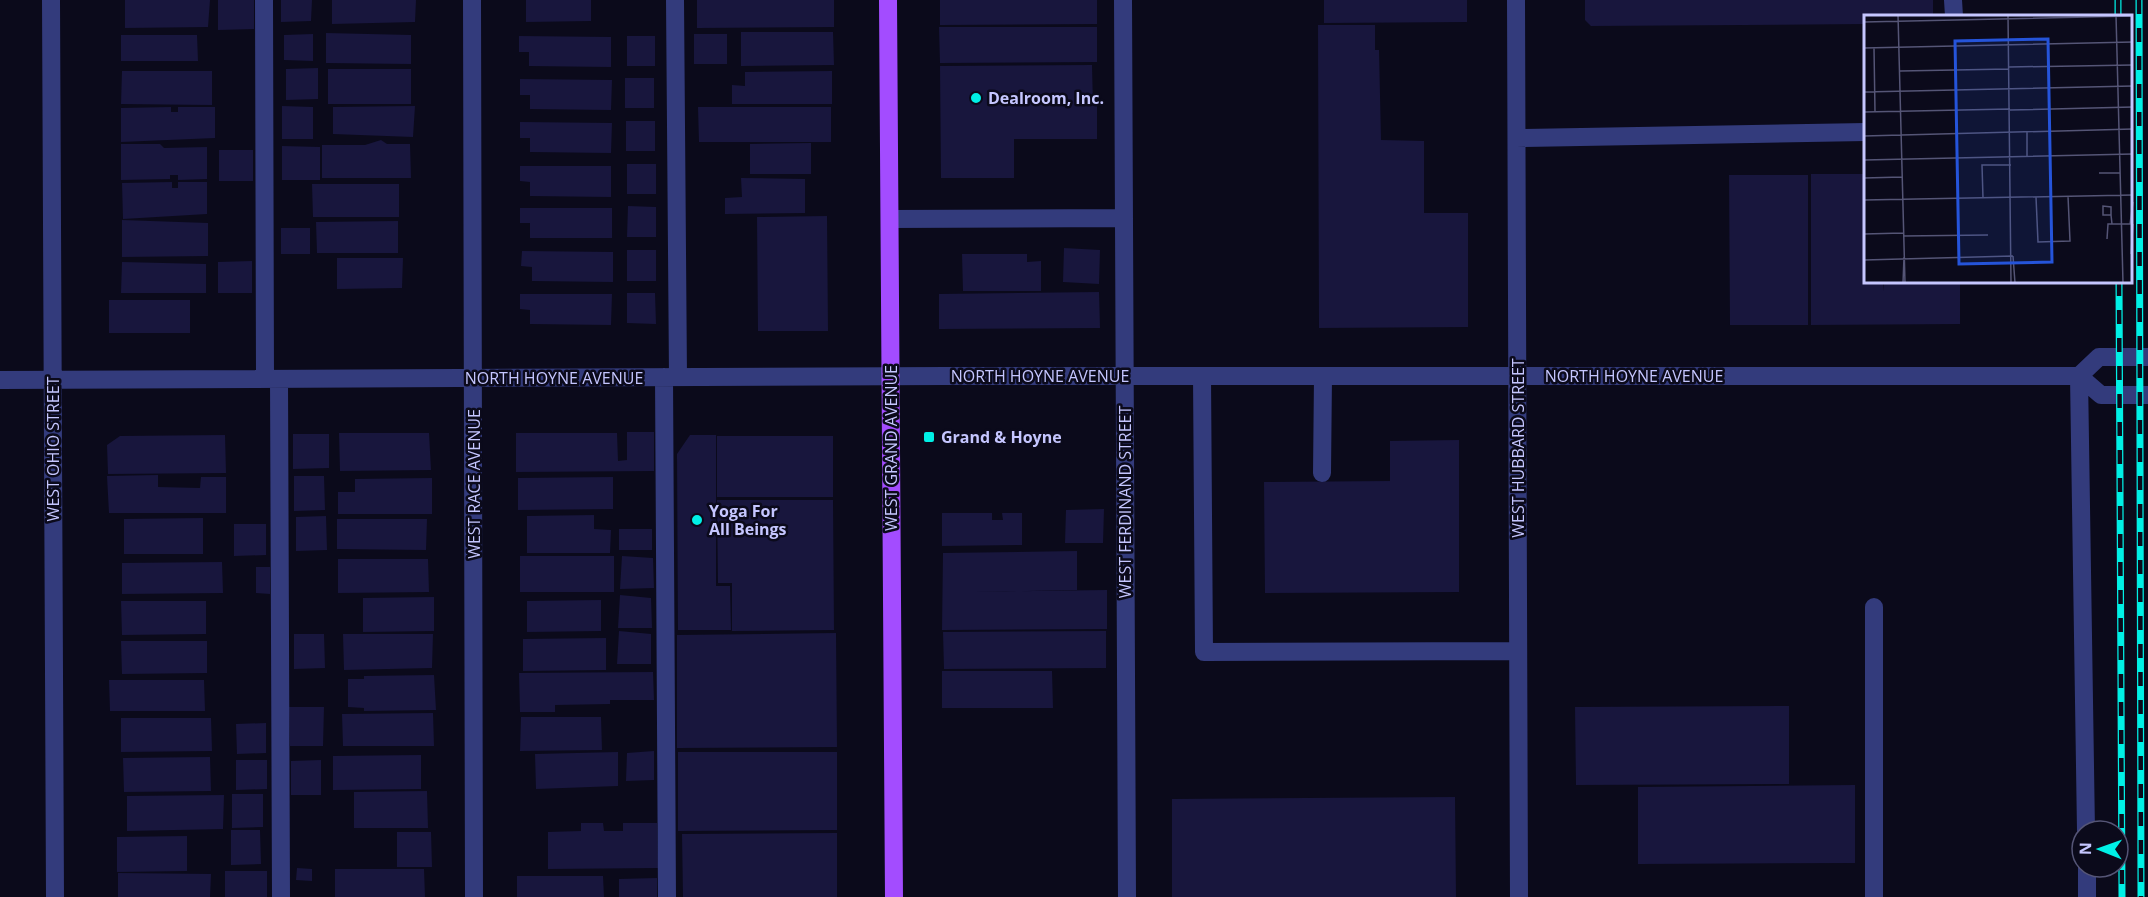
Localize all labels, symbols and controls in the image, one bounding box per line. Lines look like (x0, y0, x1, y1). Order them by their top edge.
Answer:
inset map (1864, 15, 2133, 284)
place label: Dealroom, Inc. (988, 87, 1104, 109)
marker: Dealroom, Inc. (969, 91, 983, 105)
street label: WEST HUBBARD STREET (1507, 358, 1529, 538)
street label: WEST GRAND AVENUE (880, 365, 902, 531)
street label: NORTH HOYNE AVENUE (951, 365, 1129, 387)
street label: NORTH HOYNE AVENUE (1545, 365, 1723, 387)
street label: NORTH HOYNE AVENUE (465, 367, 643, 389)
street label: WEST OHIO STREET (42, 376, 64, 521)
street label: WEST FERDINAND STREET (1114, 406, 1136, 598)
street label: WEST RACE AVENUE (463, 409, 485, 559)
place label: Grand & Hoyne (941, 426, 1062, 448)
marker: Grand & Hoyne (922, 430, 936, 444)
place label: Yoga For All Beings (709, 500, 787, 540)
marker: Yoga For All Beings (690, 513, 704, 527)
north arrow (2070, 819, 2130, 879)
text: N (2074, 842, 2096, 855)

